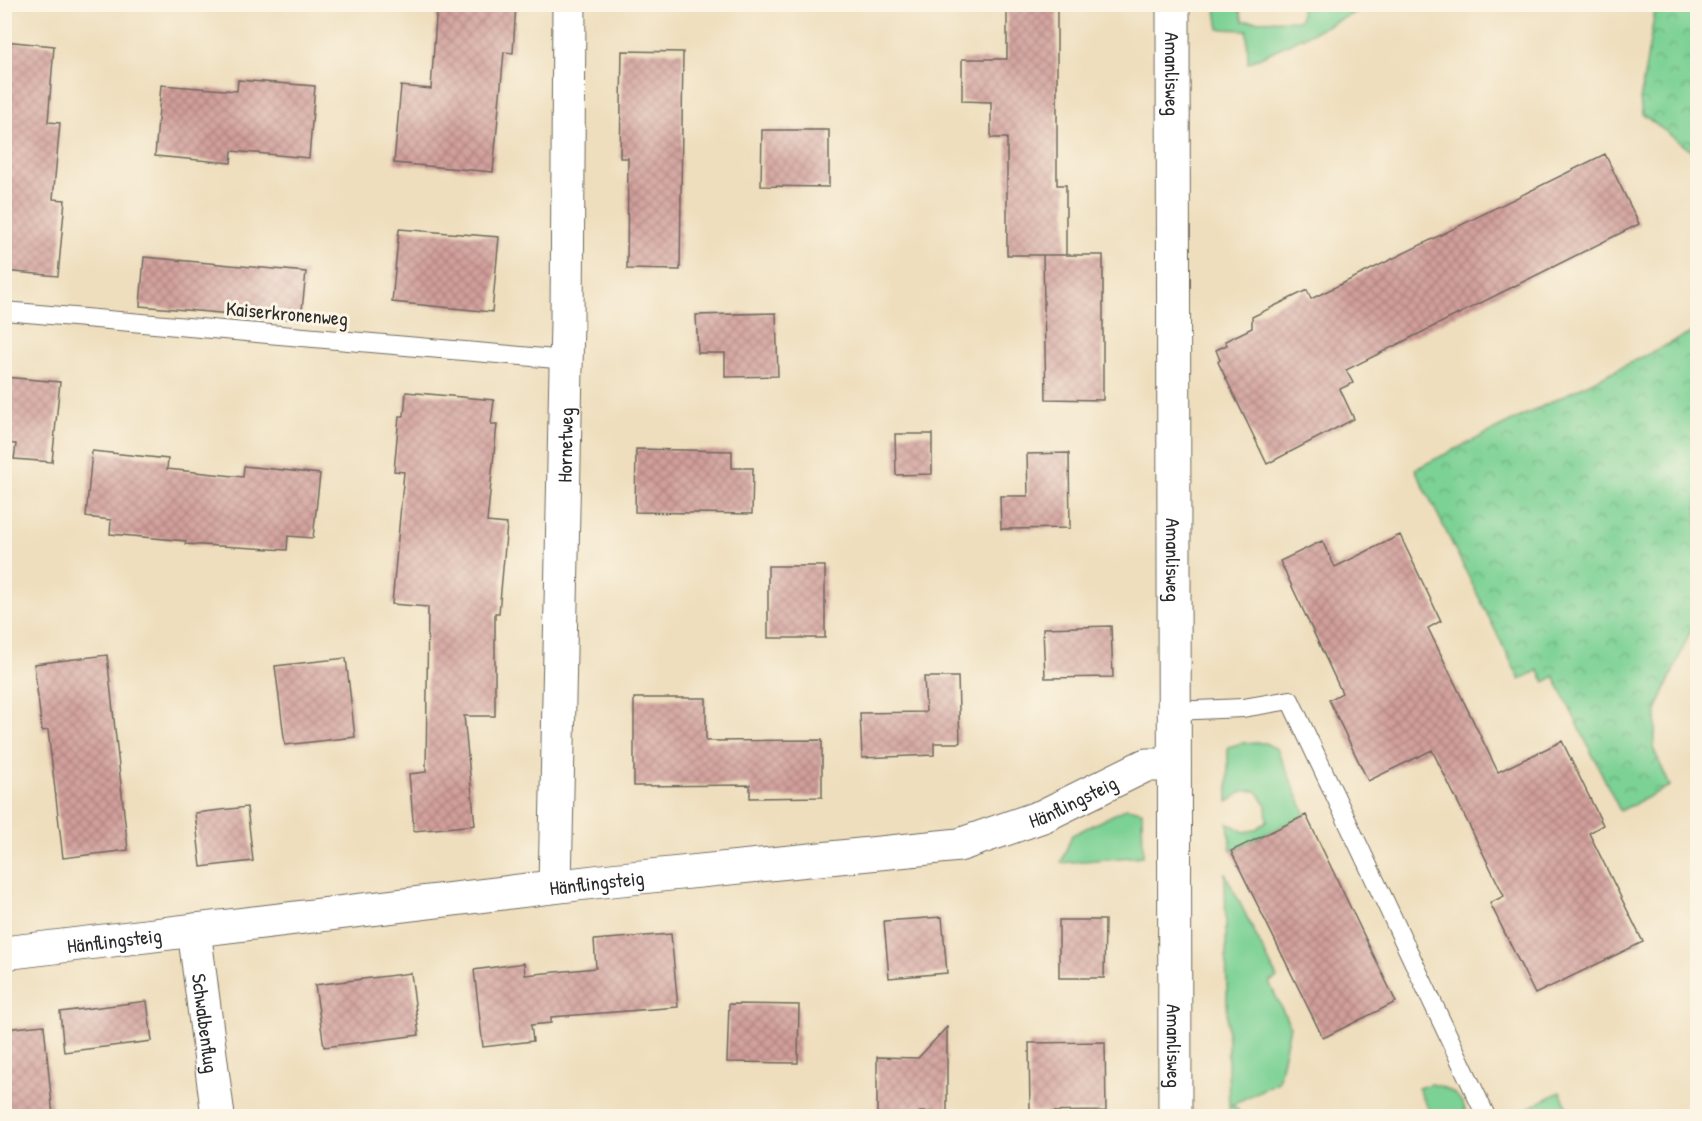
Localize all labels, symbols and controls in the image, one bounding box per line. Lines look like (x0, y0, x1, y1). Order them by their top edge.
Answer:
street label: Amanlisweg (1160, 32, 1187, 116)
street label: Kaiserkronenweg (225, 294, 349, 332)
street label: Hornetweg (550, 407, 579, 483)
street label: Amanlisweg (1160, 518, 1188, 602)
street label: Hänflingsteig (1025, 768, 1121, 833)
street label: Hänflingsteig (548, 863, 645, 901)
street label: Hänflingsteig (65, 921, 163, 959)
street label: Schwalbenflug (186, 972, 226, 1075)
street label: Amanlisweg (1161, 1004, 1188, 1088)

